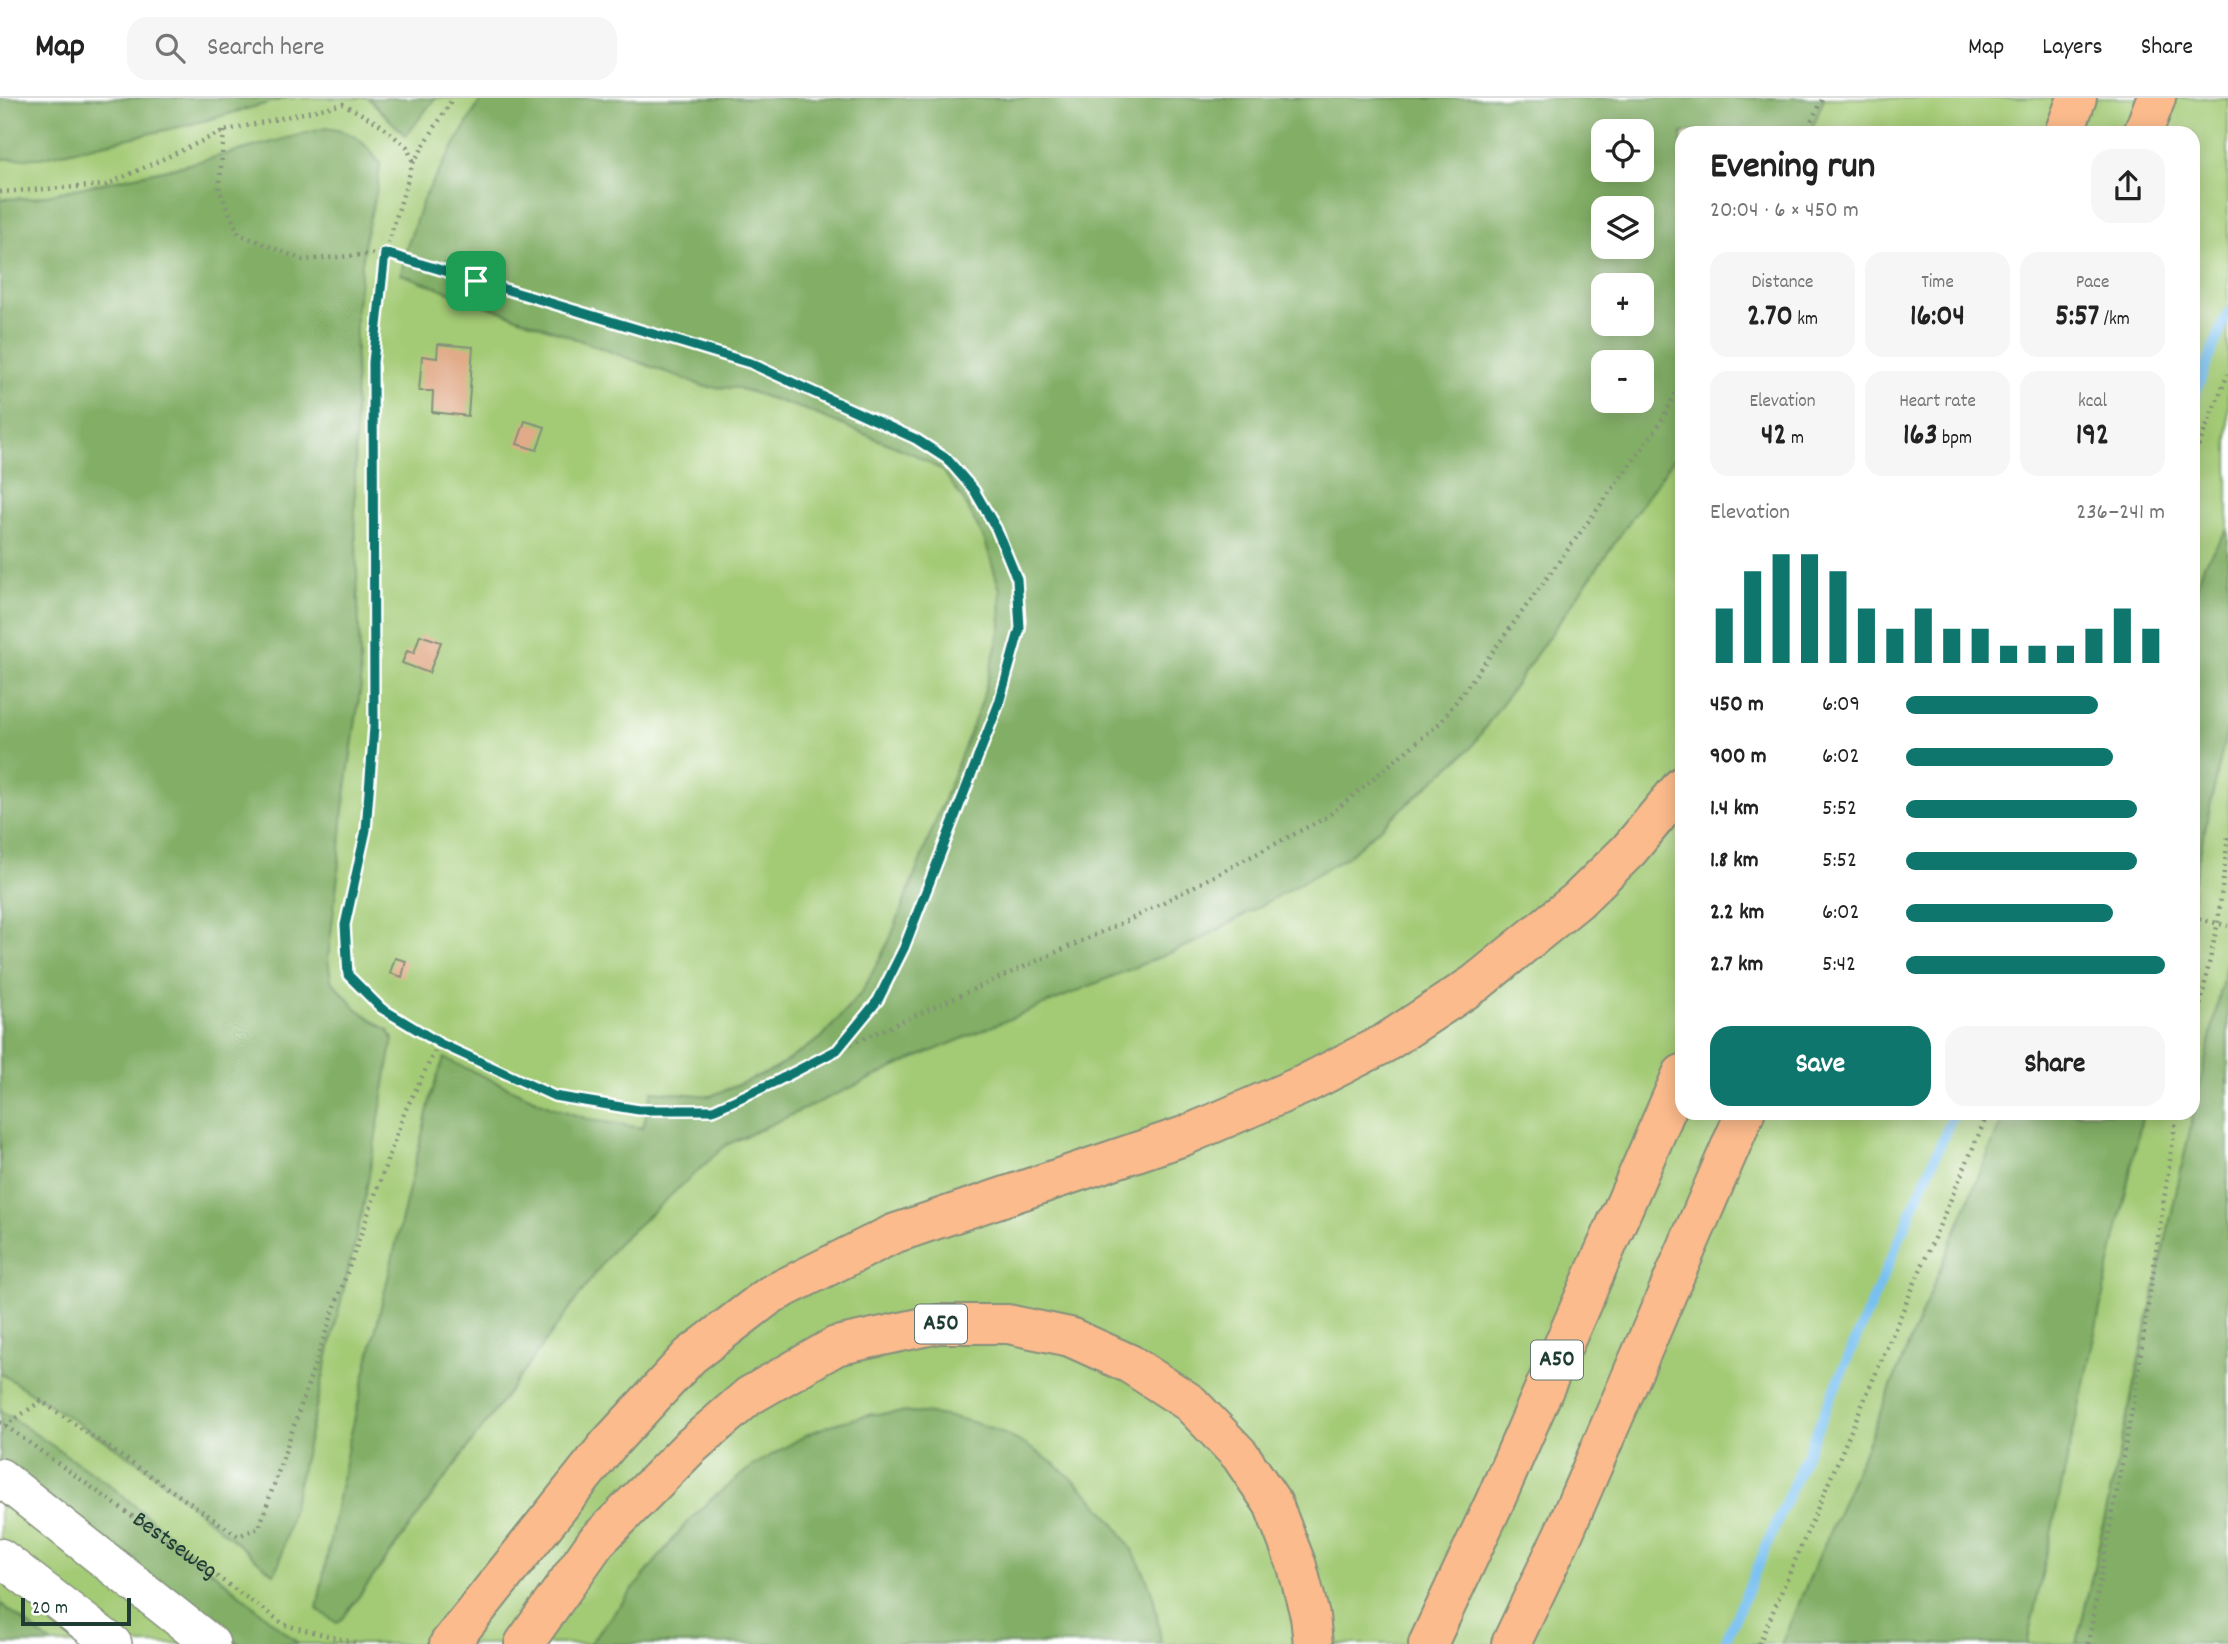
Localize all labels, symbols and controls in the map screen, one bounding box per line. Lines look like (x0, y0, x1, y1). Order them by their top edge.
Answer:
search box (127, 17, 617, 80)
text: Map (35, 25, 85, 72)
icon: search (151, 29, 189, 67)
text: Search here (207, 30, 325, 67)
text: Map (1968, 31, 2004, 65)
text: Layers (2042, 31, 2103, 65)
text: Share (2141, 31, 2193, 65)
map controls (1591, 119, 1654, 413)
button: locate (1591, 119, 1654, 182)
text: Evening run (1710, 141, 1875, 196)
button: share (2091, 149, 2165, 223)
text: 20:04 · 6 × 450 m (1710, 195, 1859, 228)
button: layers (1591, 196, 1654, 259)
pin (446, 251, 506, 311)
icon: arrive (457, 262, 495, 300)
text: Distance (1752, 270, 1813, 297)
text: Time (1921, 270, 1954, 297)
text: Pace (2076, 270, 2109, 297)
button: + (1591, 273, 1654, 336)
text: 2.70 (1747, 297, 1793, 340)
text: 16:04 (1910, 297, 1965, 340)
text: 5:57 (2055, 297, 2099, 340)
text: km (1793, 307, 1818, 334)
text: /km (2099, 307, 2130, 334)
button: − (1591, 350, 1654, 413)
text: Elevation (1749, 389, 1816, 416)
text: Heart rate (1899, 389, 1976, 416)
text: kcal (2078, 389, 2107, 416)
text: 42 (1761, 416, 1787, 459)
text: 163 (1903, 416, 1938, 459)
text: 192 (2076, 416, 2109, 459)
text: m (1787, 426, 1804, 453)
text: bpm (1938, 426, 1972, 453)
text: Elevation (1710, 497, 1790, 530)
text: 236–241 m (2076, 497, 2165, 530)
text: 450 m (1710, 689, 1764, 722)
text: 6:09 (1822, 689, 1860, 722)
text: 900 m (1710, 741, 1767, 774)
text: 6:02 (1822, 741, 1860, 774)
text: 1.4 km (1710, 793, 1759, 826)
text: 5:52 (1822, 793, 1857, 826)
text: 1.8 km (1710, 845, 1759, 878)
text: 5:52 (1822, 845, 1857, 878)
text: 2.2 km (1710, 897, 1764, 930)
text: 6:02 (1822, 897, 1860, 930)
text: 2.7 km (1710, 949, 1763, 982)
text: 5:42 (1822, 949, 1856, 982)
button: Save (1710, 1026, 1931, 1106)
button: Share (1945, 1026, 2165, 1106)
road number: A50 (915, 1304, 967, 1344)
road number: A50 (1531, 1340, 1583, 1380)
street label: Bestseweg (124, 1504, 224, 1588)
scale bar (21, 1595, 131, 1627)
text: 20 m (32, 1596, 68, 1623)

